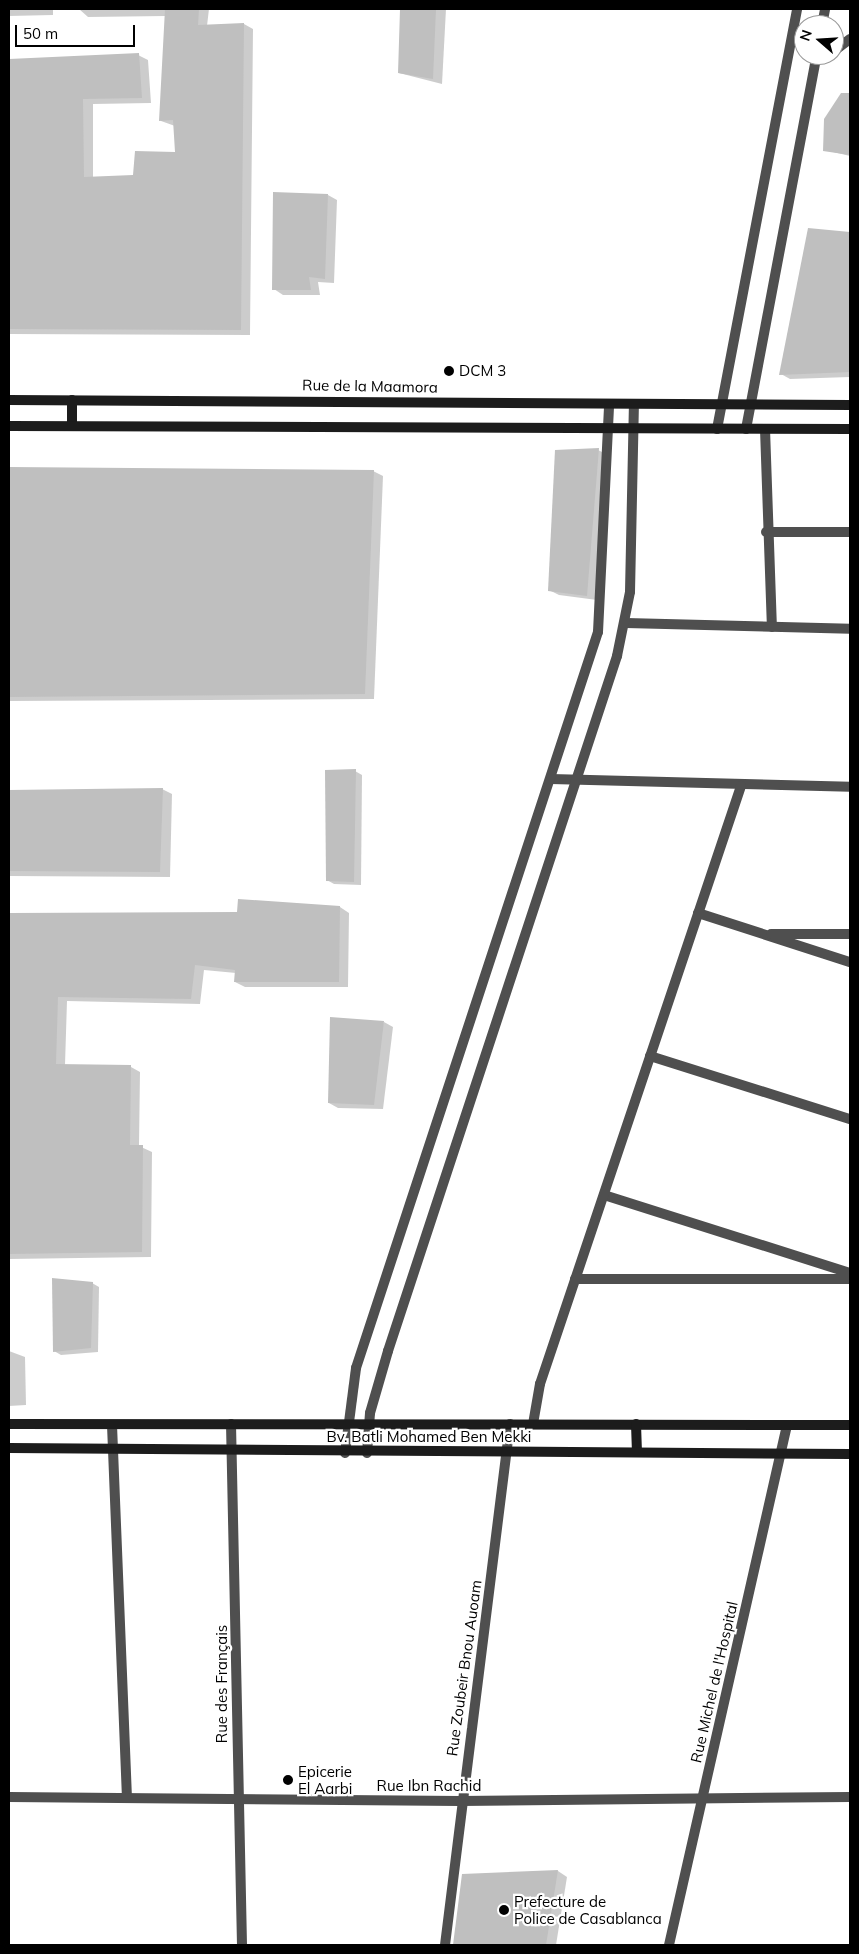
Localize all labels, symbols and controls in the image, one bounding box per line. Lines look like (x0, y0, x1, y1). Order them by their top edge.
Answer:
scale bar (18, 15, 138, 47)
north arrow (794, 15, 844, 65)
text: 50 m (23, 24, 58, 43)
text: N (796, 28, 816, 43)
place label: DCM 3 (459, 362, 506, 380)
marker: DCM 3 (443, 365, 455, 377)
street label: Rue de la Maamora (302, 376, 438, 396)
street label: Bv. Batli Mohamed Ben Mekki (327, 1428, 531, 1446)
street label: Rue Zoubeir Bnou Auoam (443, 1579, 485, 1757)
street label: Rue Michel de l'Hospital (687, 1599, 741, 1765)
street label: Rue des Français (213, 1625, 231, 1743)
place label: Epicerie El Aarbi (298, 1762, 352, 1797)
marker: Epicerie El Aarbi (282, 1774, 294, 1786)
street label: Rue Ibn Rachid (377, 1777, 481, 1795)
place label: Prefecture de Police de Casablanca (514, 1892, 662, 1927)
marker: Prefecture de Police de Casablanca (498, 1904, 510, 1916)

